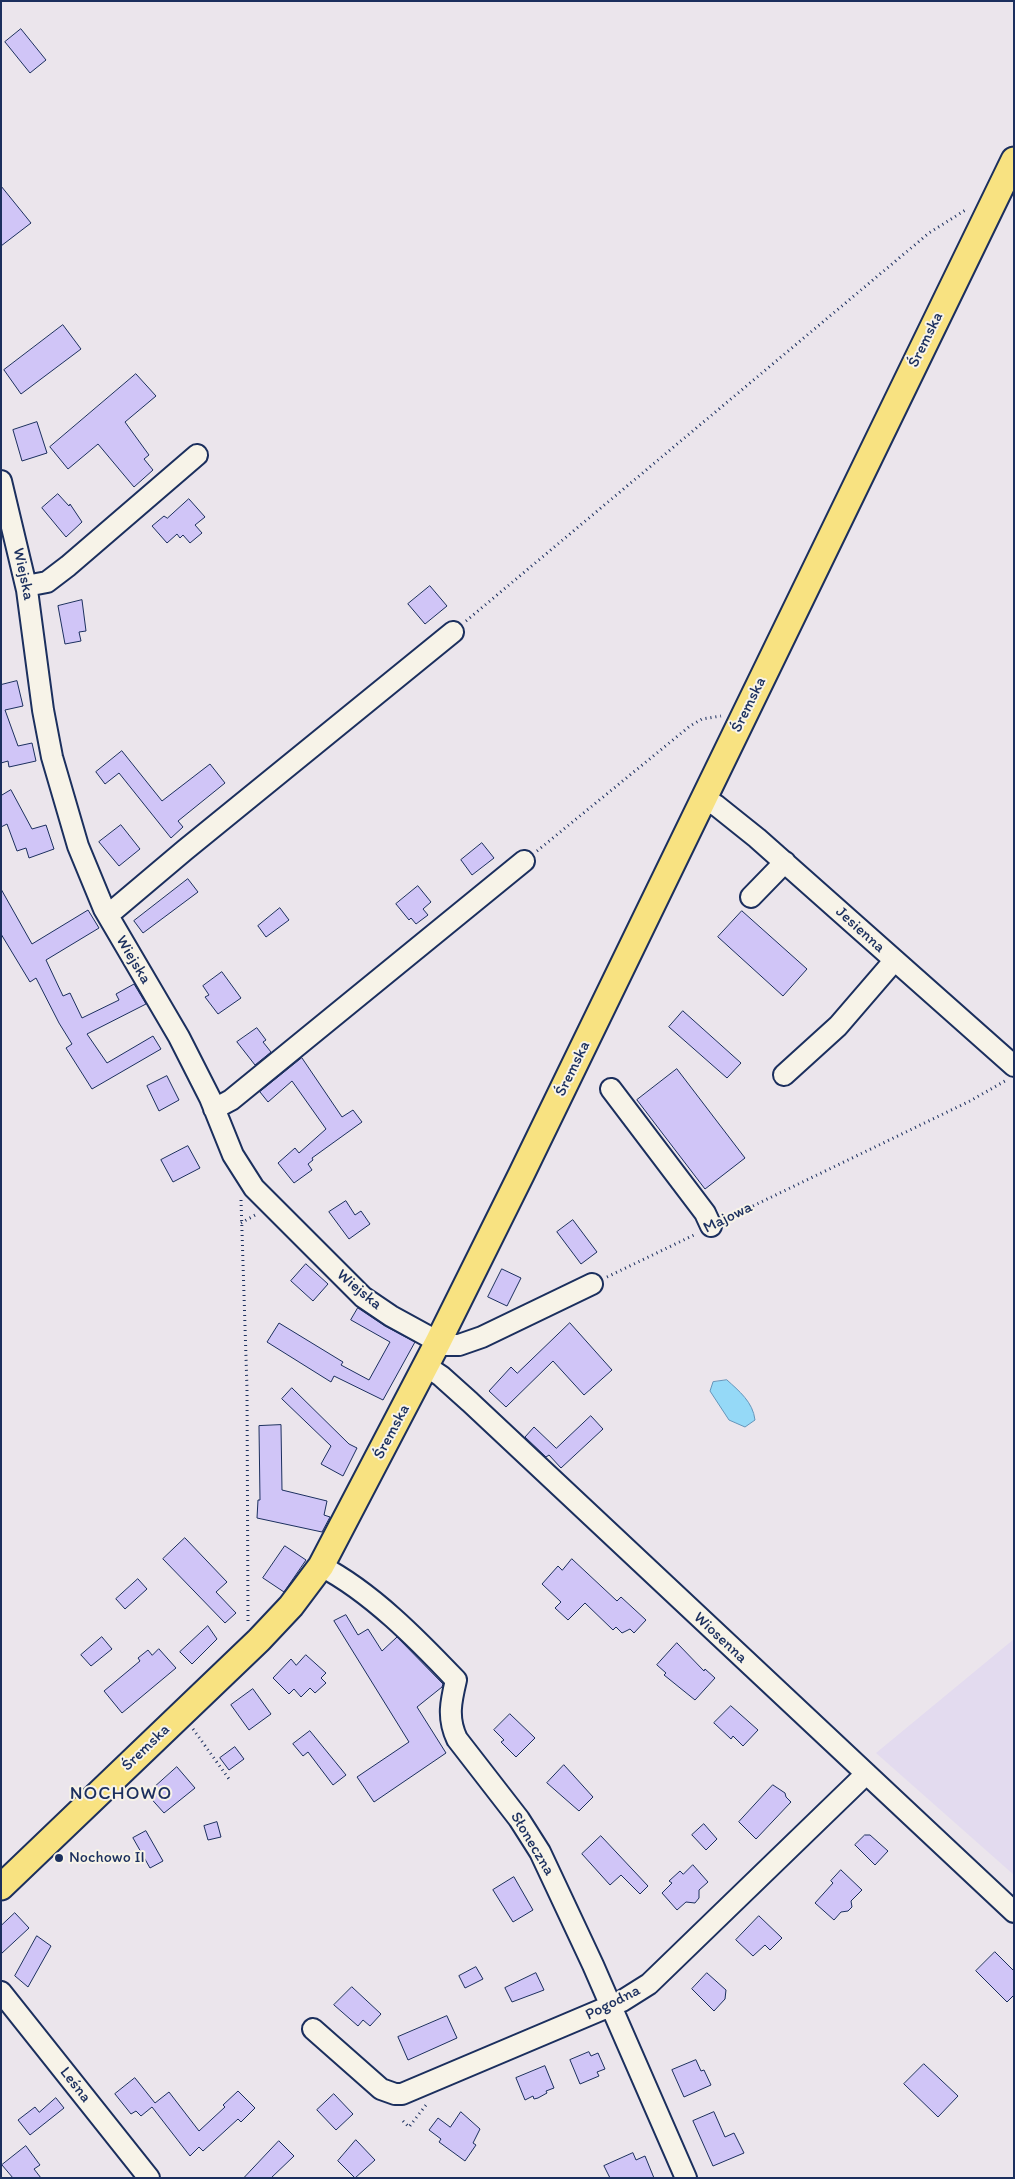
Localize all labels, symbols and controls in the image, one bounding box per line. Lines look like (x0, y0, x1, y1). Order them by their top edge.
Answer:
street label: Śremska (904, 309, 948, 371)
street label: Wiejska (8, 546, 38, 602)
street label: Śremska (727, 674, 771, 736)
street label: Jesienna (831, 903, 889, 957)
street label: Wiejska (111, 932, 155, 988)
street label: Śremska (551, 1038, 595, 1100)
street label: Majowa (700, 1198, 756, 1238)
street label: Wiejska (333, 1266, 385, 1314)
street label: Śremska (370, 1401, 414, 1463)
street label: Wiosenna (689, 1608, 751, 1668)
street label: Śremska (118, 1721, 174, 1775)
district label: NOCHOWO (69, 1783, 173, 1805)
street label: Słoneczna (506, 1809, 558, 1879)
place label: Nochowo II (69, 1848, 145, 1868)
marker: Nochowo II (53, 1852, 65, 1864)
street label: Pogodna (582, 1981, 644, 2025)
street label: Leśna (55, 2063, 95, 2107)

